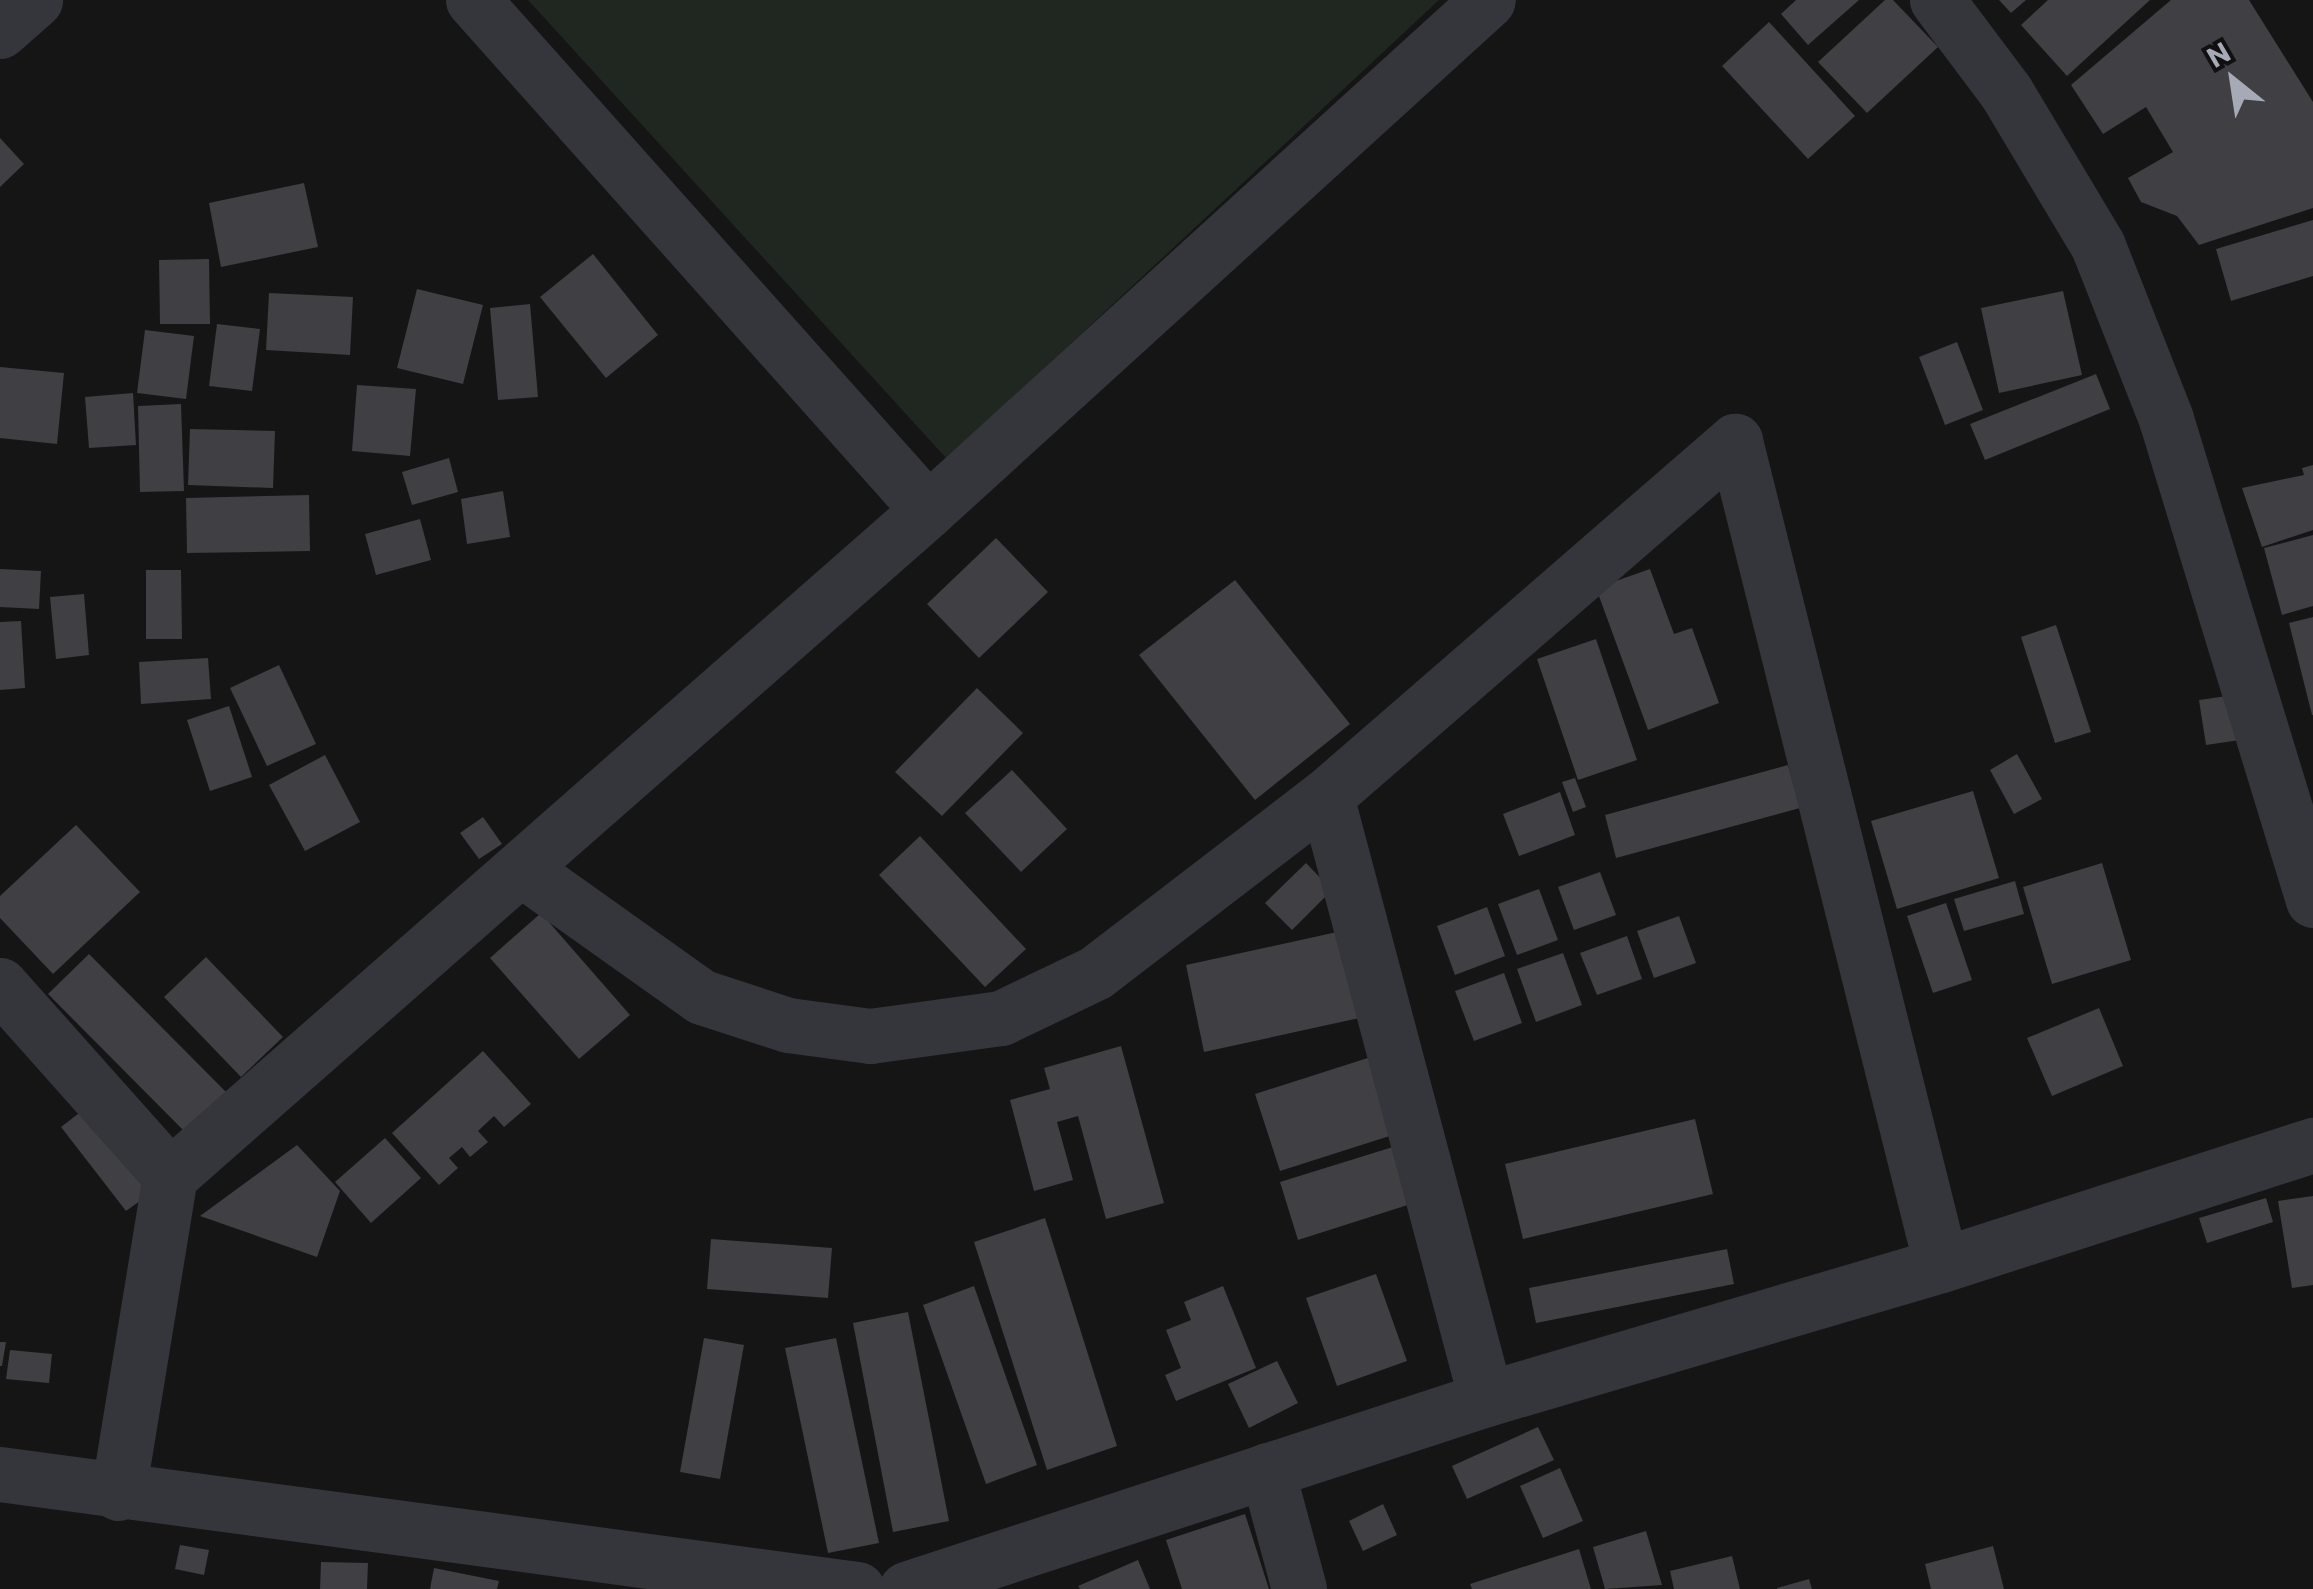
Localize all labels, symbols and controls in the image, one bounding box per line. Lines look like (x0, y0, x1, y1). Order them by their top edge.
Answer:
north arrow (2183, 30, 2283, 130)
text: N (2200, 34, 2236, 74)

